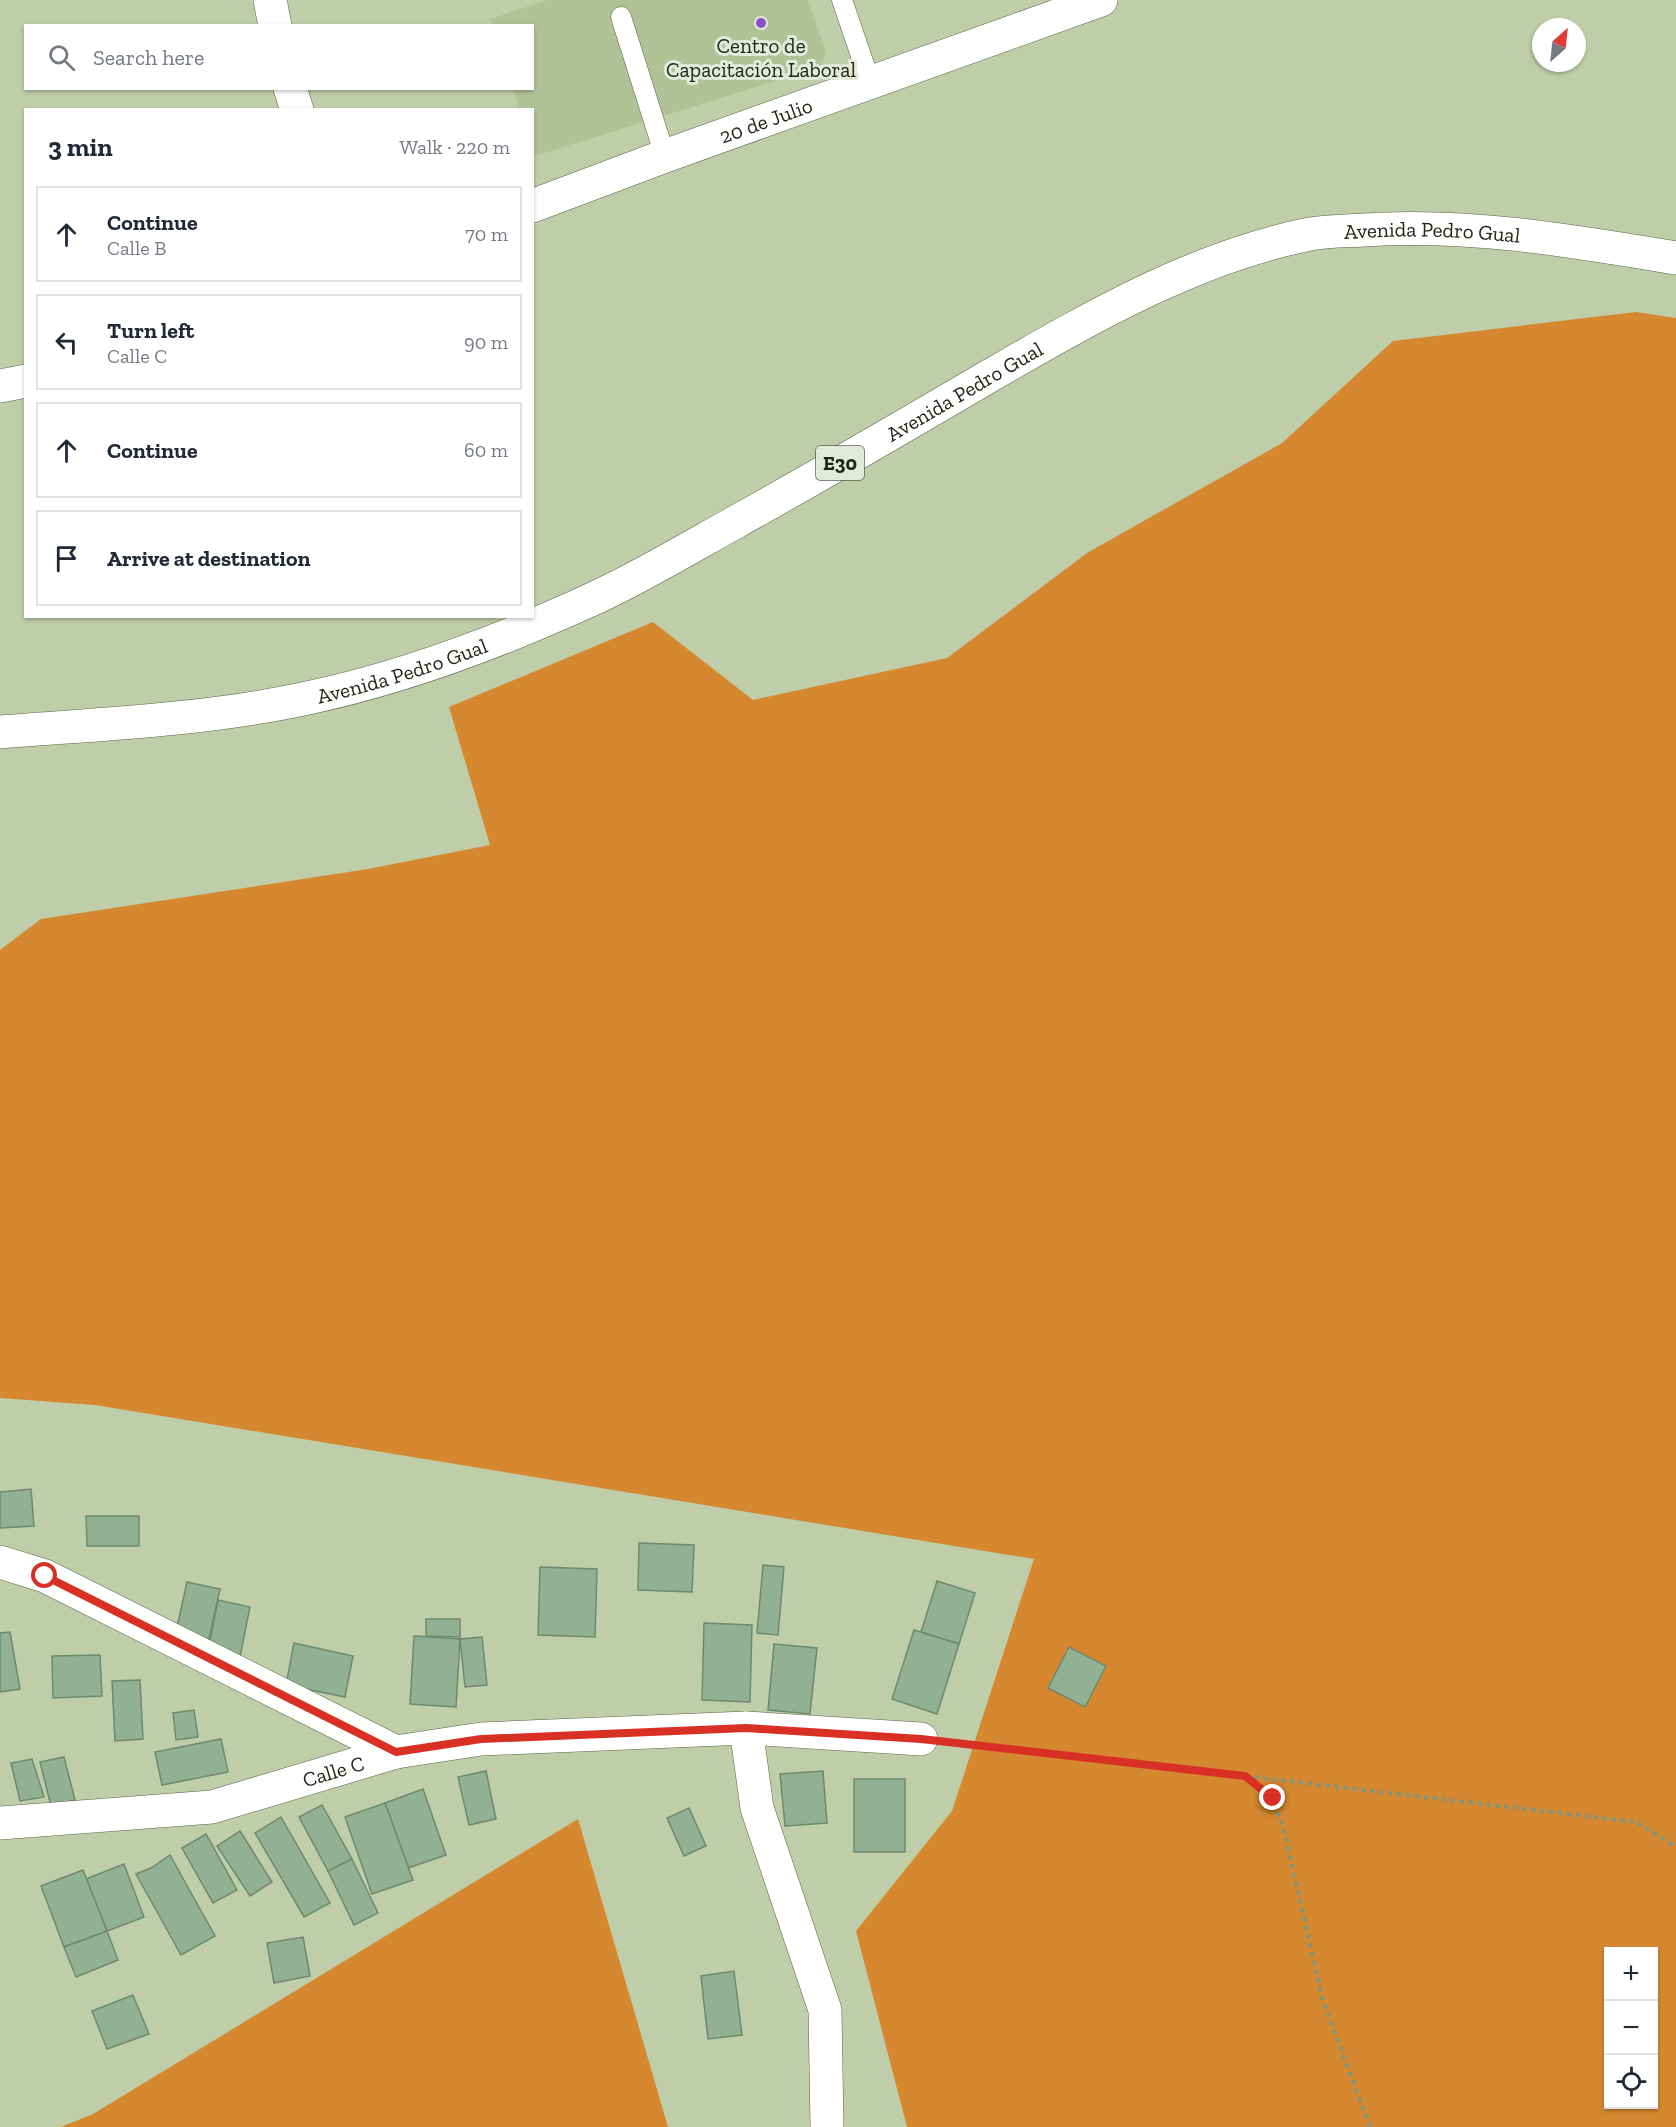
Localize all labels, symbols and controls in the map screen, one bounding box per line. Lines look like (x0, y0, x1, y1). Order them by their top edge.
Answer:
marker: Centro de Capacitación Laboral (754, 16, 768, 30)
north arrow (1532, 18, 1586, 72)
search box (24, 24, 534, 90)
place label: Centro de Capacitación Laboral (666, 33, 857, 82)
icon: search (45, 41, 78, 74)
text: Search here (93, 44, 204, 71)
street label: 20 de Julio (716, 92, 815, 148)
text: 3 min (48, 131, 113, 163)
text: Walk · 220 m (399, 135, 510, 159)
text: Continue (107, 209, 198, 236)
street label: Avenida Pedro Gual (1343, 216, 1522, 247)
icon: ahead (50, 218, 83, 251)
text: 70 m (465, 222, 508, 246)
text: Calle B (107, 236, 166, 260)
text: Turn left (107, 317, 194, 344)
icon: left (50, 326, 83, 359)
text: 90 m (464, 330, 508, 354)
street label: Avenida Pedro Gual (882, 336, 1047, 446)
text: Calle C (107, 344, 167, 368)
icon: ahead (50, 434, 83, 467)
text: Continue (107, 437, 198, 464)
text: 60 m (464, 438, 508, 462)
road number: E30 (816, 446, 864, 480)
icon: arrive (50, 542, 83, 575)
text: Arrive at destination (107, 545, 310, 572)
street label: Avenida Pedro Gual (314, 632, 491, 708)
route start (31, 1562, 57, 1588)
street label: Calle C (299, 1750, 367, 1792)
route end (1259, 1784, 1285, 1810)
map controls (1604, 1947, 1658, 2109)
button: + (1604, 1947, 1658, 2001)
button: − (1604, 2001, 1658, 2055)
button: locate (1604, 2055, 1658, 2109)

